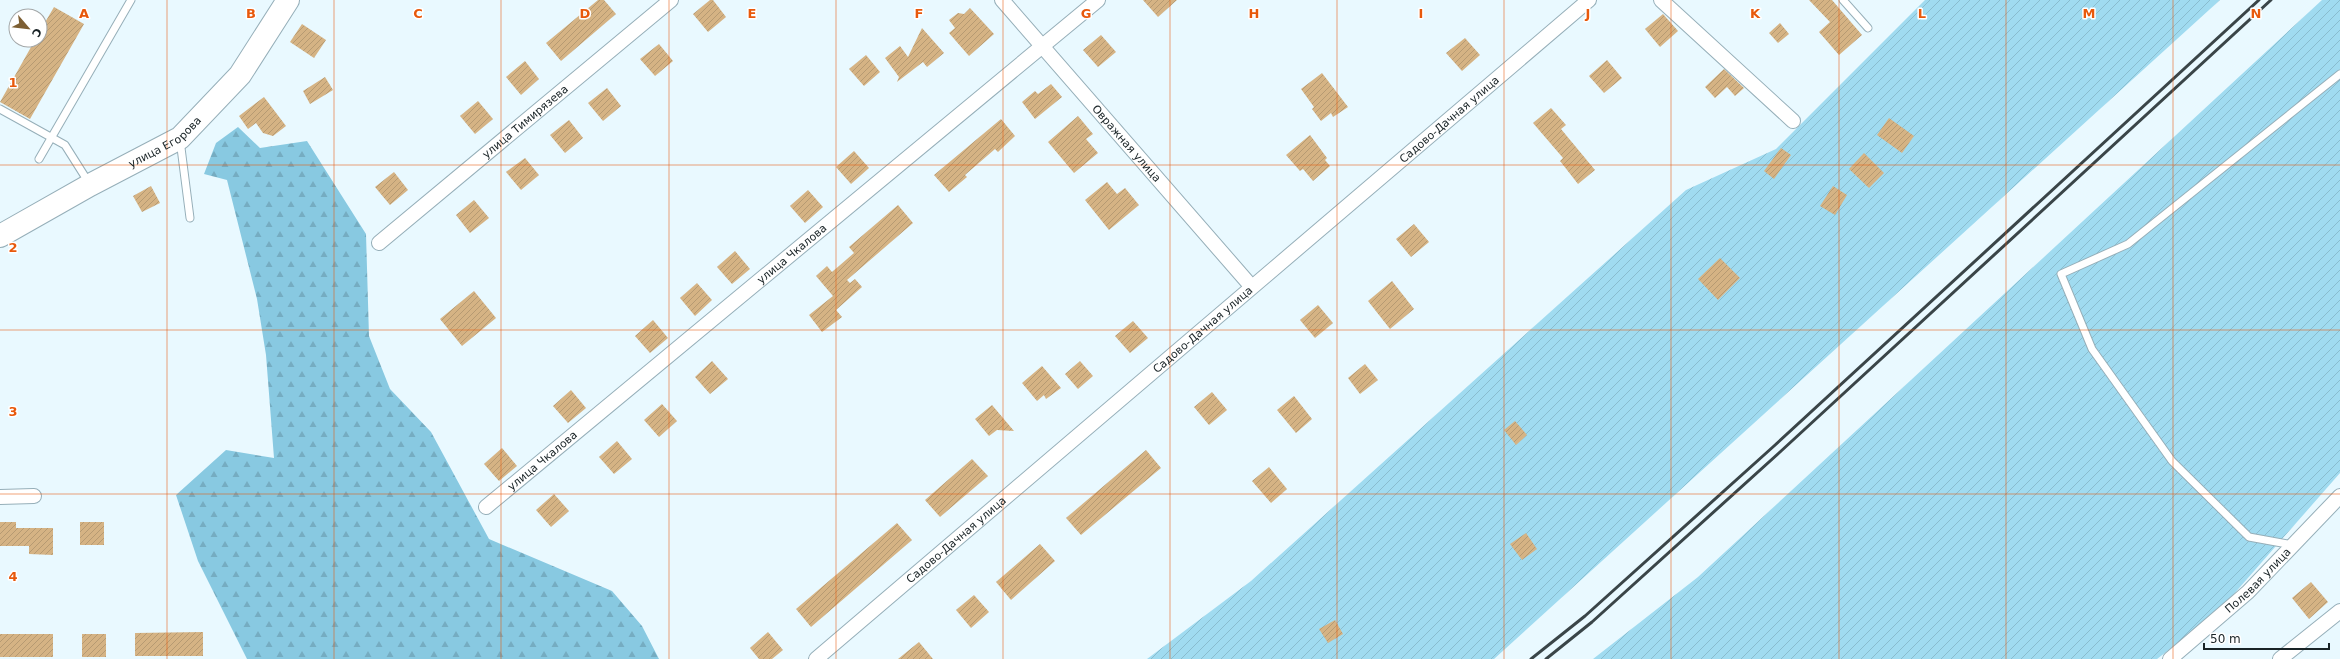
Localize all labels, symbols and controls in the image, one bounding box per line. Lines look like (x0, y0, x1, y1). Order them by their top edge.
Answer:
text: A (79, 6, 89, 21)
text: B (246, 6, 256, 21)
text: C (413, 6, 423, 21)
text: D (580, 6, 591, 21)
text: E (748, 6, 756, 21)
text: F (915, 6, 923, 21)
text: G (1081, 6, 1091, 21)
text: H (1249, 6, 1259, 21)
text: I (1419, 6, 1423, 21)
text: J (1585, 6, 1590, 21)
text: K (1750, 6, 1761, 21)
text: L (1918, 6, 1926, 21)
text: M (2083, 6, 2095, 21)
text: N (2251, 6, 2261, 21)
north arrow (8, 8, 48, 48)
text: С (29, 26, 44, 39)
street label: Садово-Дачная улица (1397, 73, 1502, 165)
text: 1 (8, 75, 18, 90)
street label: улица Тимирязева (480, 82, 570, 161)
street label: Овражная улица (1090, 102, 1164, 184)
street label: улица Егорова (126, 114, 204, 170)
street label: улица Чкалова (754, 221, 829, 286)
text: 2 (8, 240, 18, 255)
street label: Садово-Дачная улица (1150, 283, 1255, 376)
text: 3 (8, 404, 18, 419)
street label: улица Чкалова (505, 428, 580, 493)
street label: Садово-Дачная улица (904, 494, 1009, 586)
street label: Полевая улица (2222, 545, 2293, 615)
text: 4 (8, 569, 18, 584)
scale bar (2204, 625, 2329, 651)
text: 50 m (2210, 632, 2241, 646)

